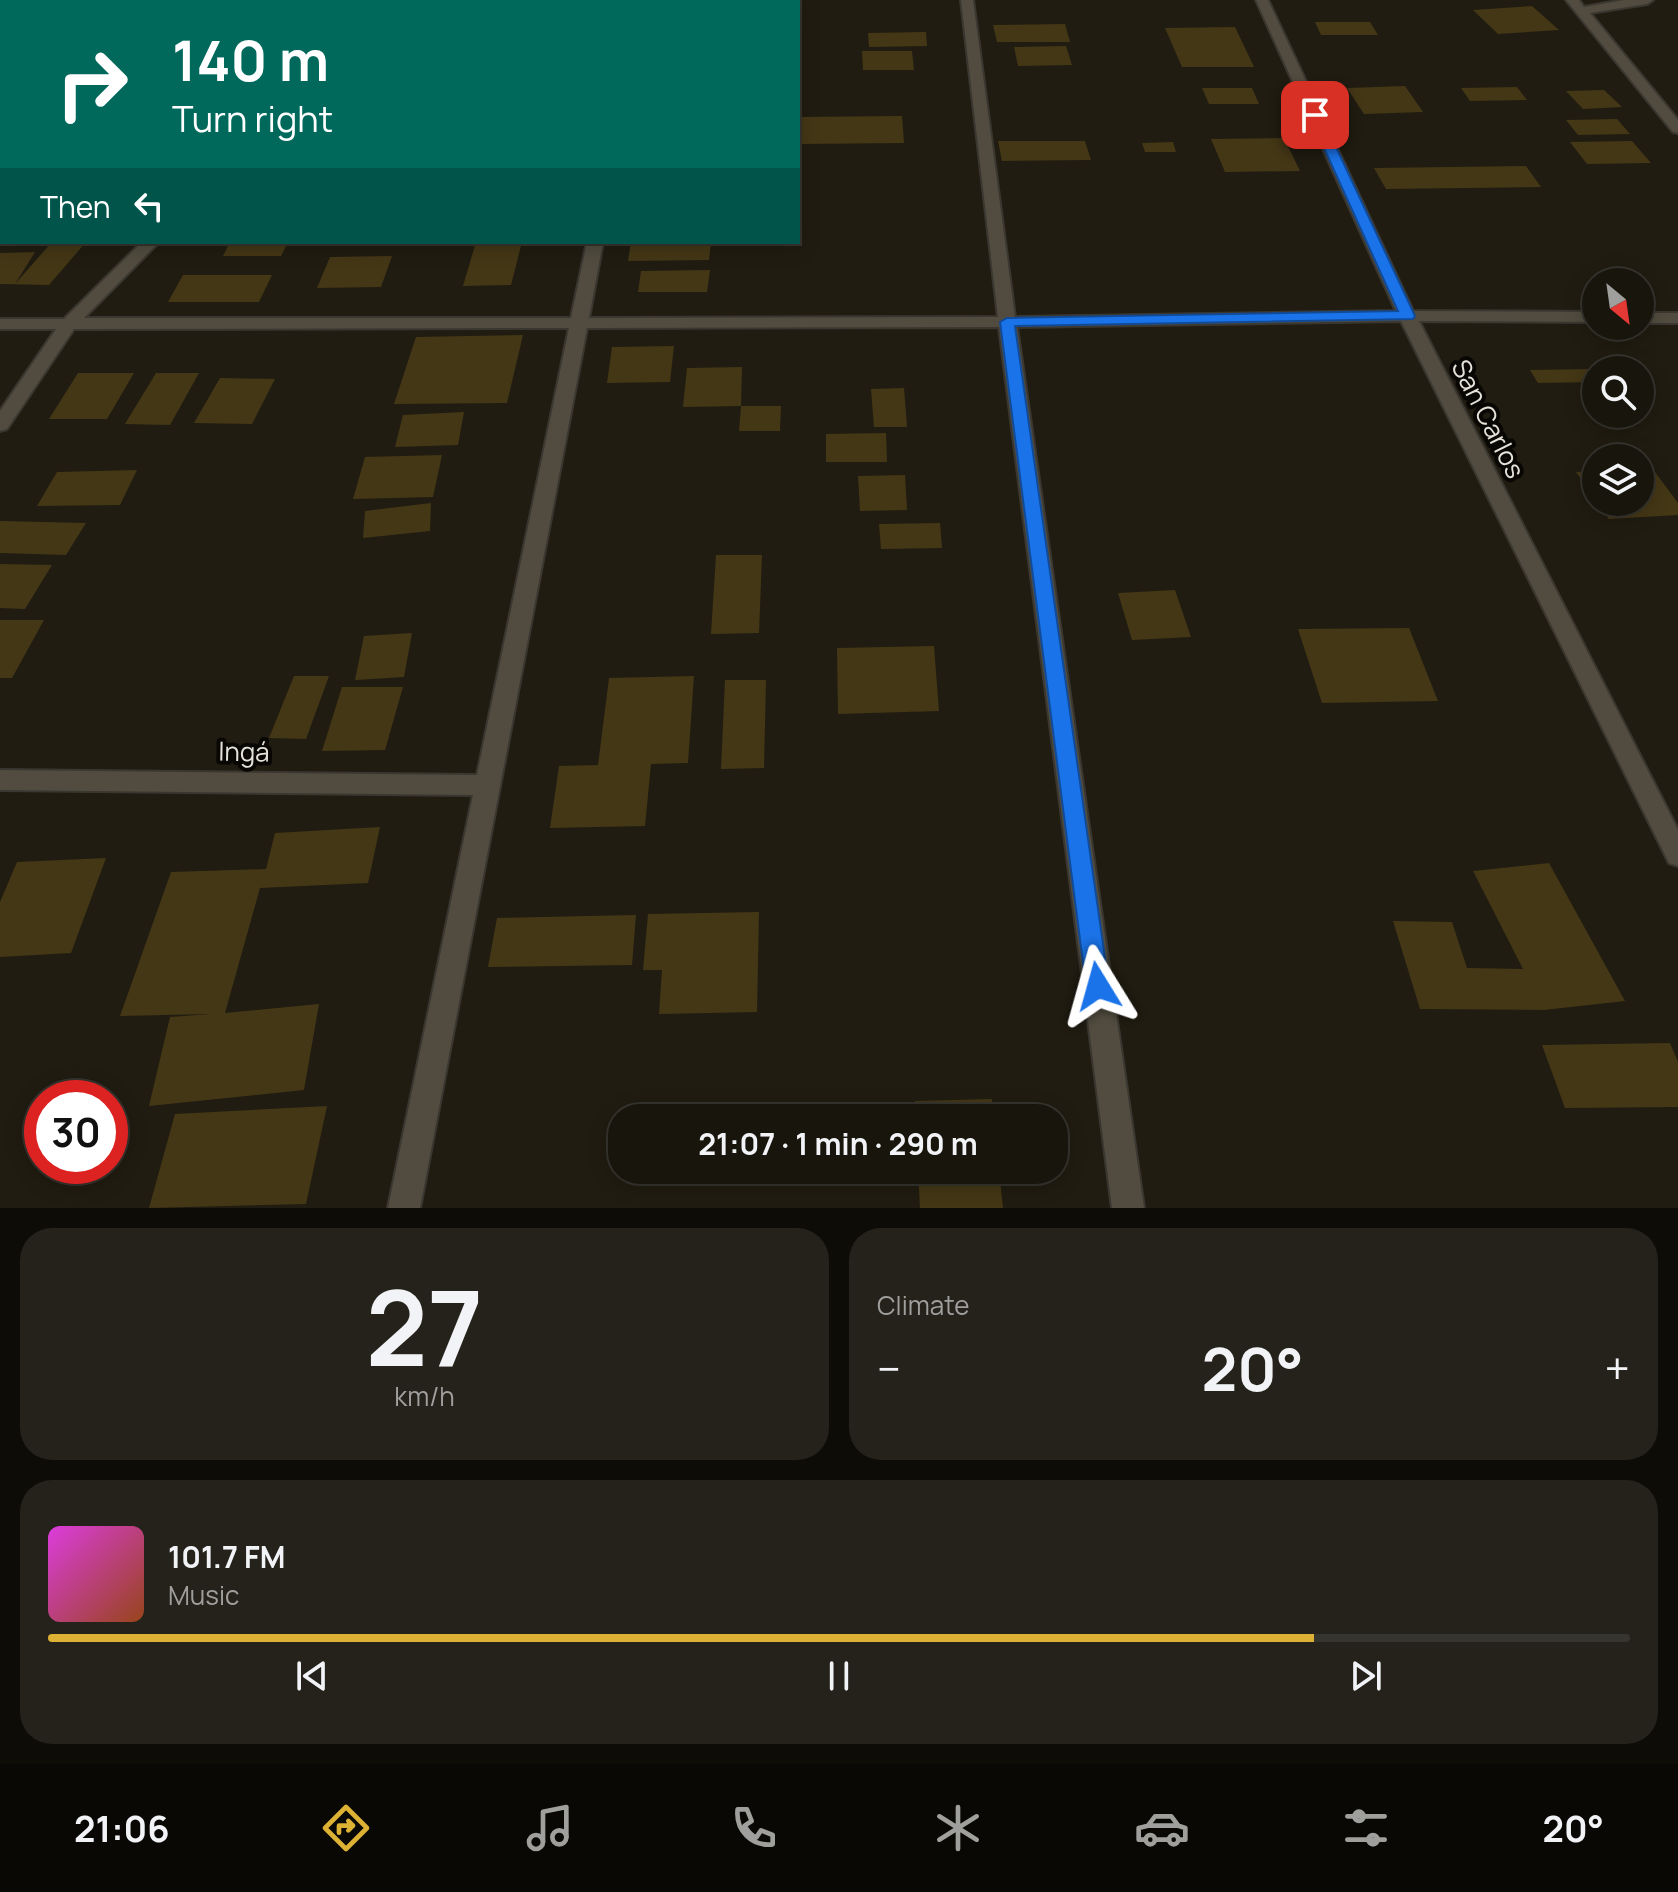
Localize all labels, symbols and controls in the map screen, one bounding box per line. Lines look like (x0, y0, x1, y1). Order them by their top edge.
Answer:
text: 140 m (172, 21, 329, 98)
icon: right (40, 32, 144, 136)
pin (1281, 81, 1349, 149)
icon: arrive (1293, 93, 1337, 137)
text: Turn right (172, 94, 333, 143)
icon: left (127, 184, 171, 228)
text: Then (40, 186, 111, 227)
north arrow (1582, 268, 1654, 340)
map controls (1582, 268, 1654, 516)
street label: San Carlos (1444, 353, 1534, 484)
button: search (1582, 356, 1654, 428)
button: layers (1582, 444, 1654, 516)
street label: Ingá (218, 733, 270, 769)
position arrow (1056, 944, 1140, 1028)
speed limit sign: 30 (24, 1080, 128, 1184)
text: 21:07 · 1 min · 290 m (698, 1123, 978, 1164)
text: 27 (366, 1255, 483, 1397)
text: Climate (877, 1287, 969, 1323)
text: 20° (1202, 1327, 1304, 1409)
text: − (877, 1338, 901, 1398)
text: + (1605, 1338, 1630, 1398)
text: km/h (394, 1378, 455, 1414)
text: 101.7 FM (168, 1536, 285, 1577)
text: Music (168, 1577, 239, 1613)
icon: previous (290, 1654, 334, 1698)
icon: pause (817, 1654, 861, 1698)
icon: next (1344, 1654, 1388, 1698)
icon: directions (318, 1800, 374, 1856)
icon: music (522, 1800, 578, 1856)
icon: phone (726, 1800, 782, 1856)
icon: climate (930, 1800, 986, 1856)
icon: car (1134, 1800, 1190, 1856)
icon: filters (1338, 1800, 1394, 1856)
text: 21:06 (74, 1804, 170, 1853)
text: 20° (1543, 1804, 1604, 1853)

